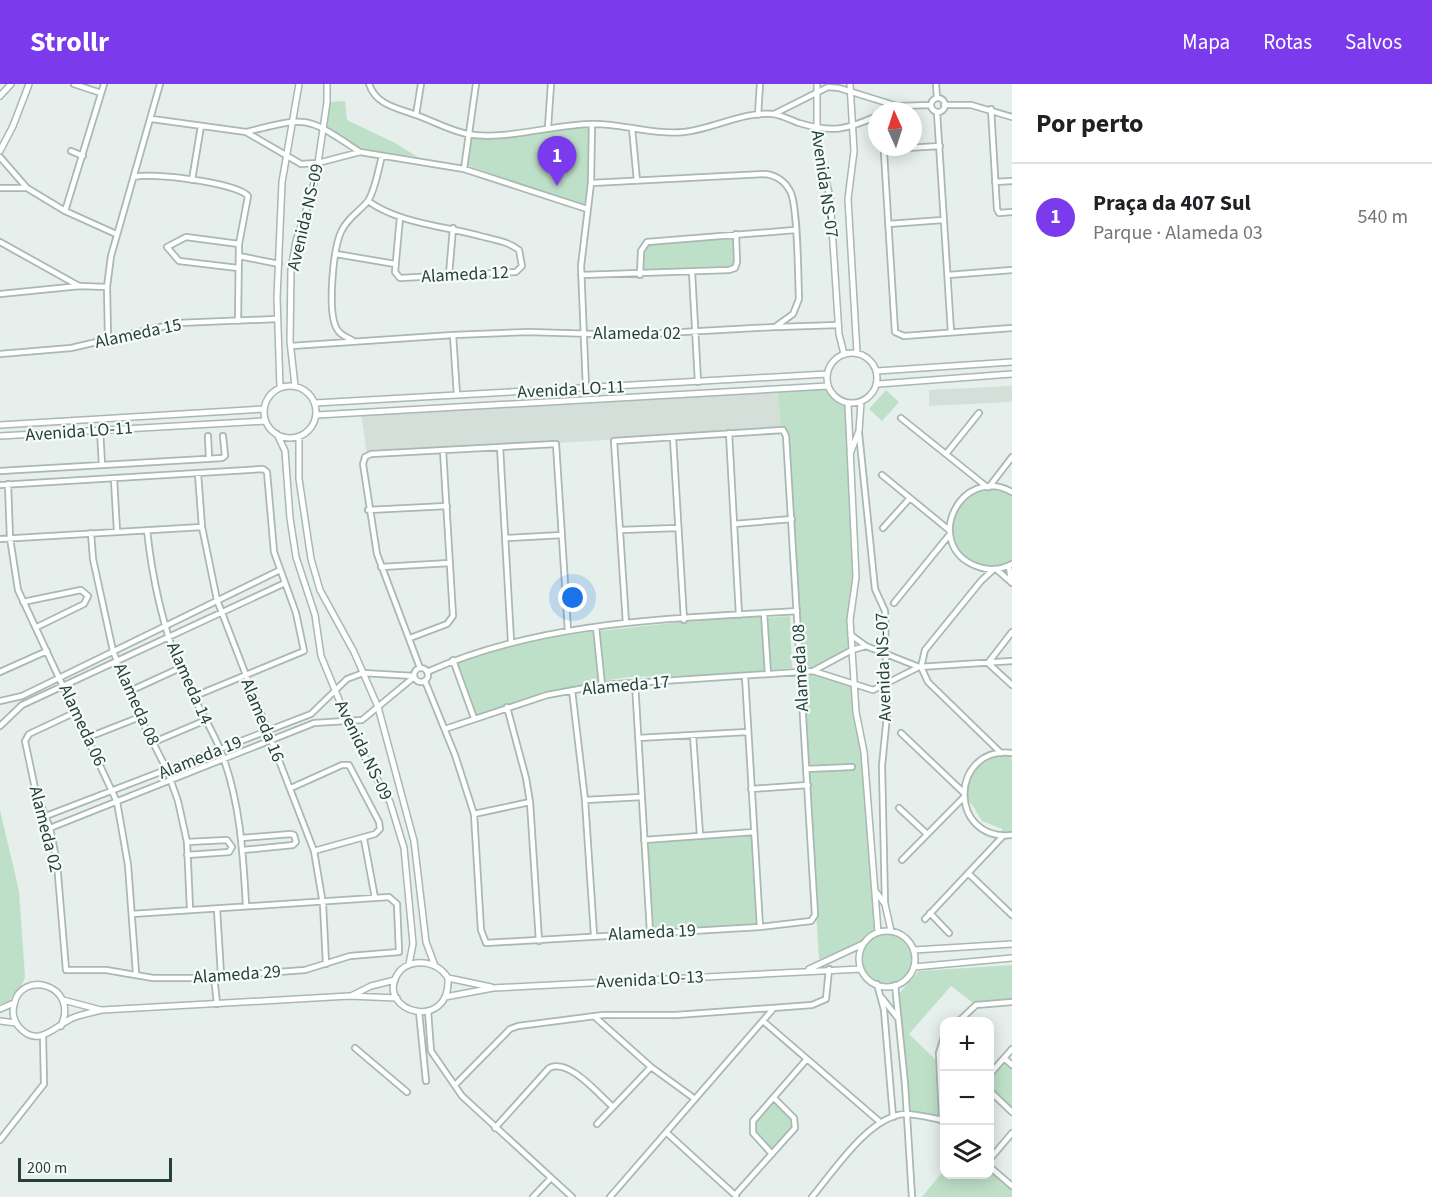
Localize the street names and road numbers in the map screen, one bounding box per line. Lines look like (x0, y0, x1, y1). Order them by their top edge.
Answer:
street label: Avenida NS-07 (805, 128, 844, 240)
street label: Avenida NS-09 (281, 161, 330, 273)
street label: Alameda 12 (421, 260, 510, 289)
street label: Alameda 15 (93, 312, 184, 355)
street label: Alameda 02 (593, 321, 681, 346)
street label: Avenida LO-11 (517, 374, 625, 405)
street label: Avenida LO-11 (25, 415, 134, 448)
street label: Avenida NS-07 (869, 612, 898, 722)
street label: Alameda 08 (786, 623, 815, 712)
street label: Alameda 14 (160, 638, 219, 728)
street label: Alameda 08 (107, 659, 166, 749)
street label: Alameda 17 (581, 669, 671, 702)
street label: Alameda 16 (234, 675, 291, 766)
street label: Alameda 06 (53, 680, 112, 770)
street label: Avenida NS-09 (328, 696, 399, 805)
street label: Alameda 19 (155, 729, 246, 786)
street label: Alameda 02 (23, 783, 68, 875)
street label: Alameda 19 (608, 918, 697, 947)
street label: Alameda 29 (192, 959, 282, 990)
street label: Avenida LO-13 (596, 964, 704, 995)

